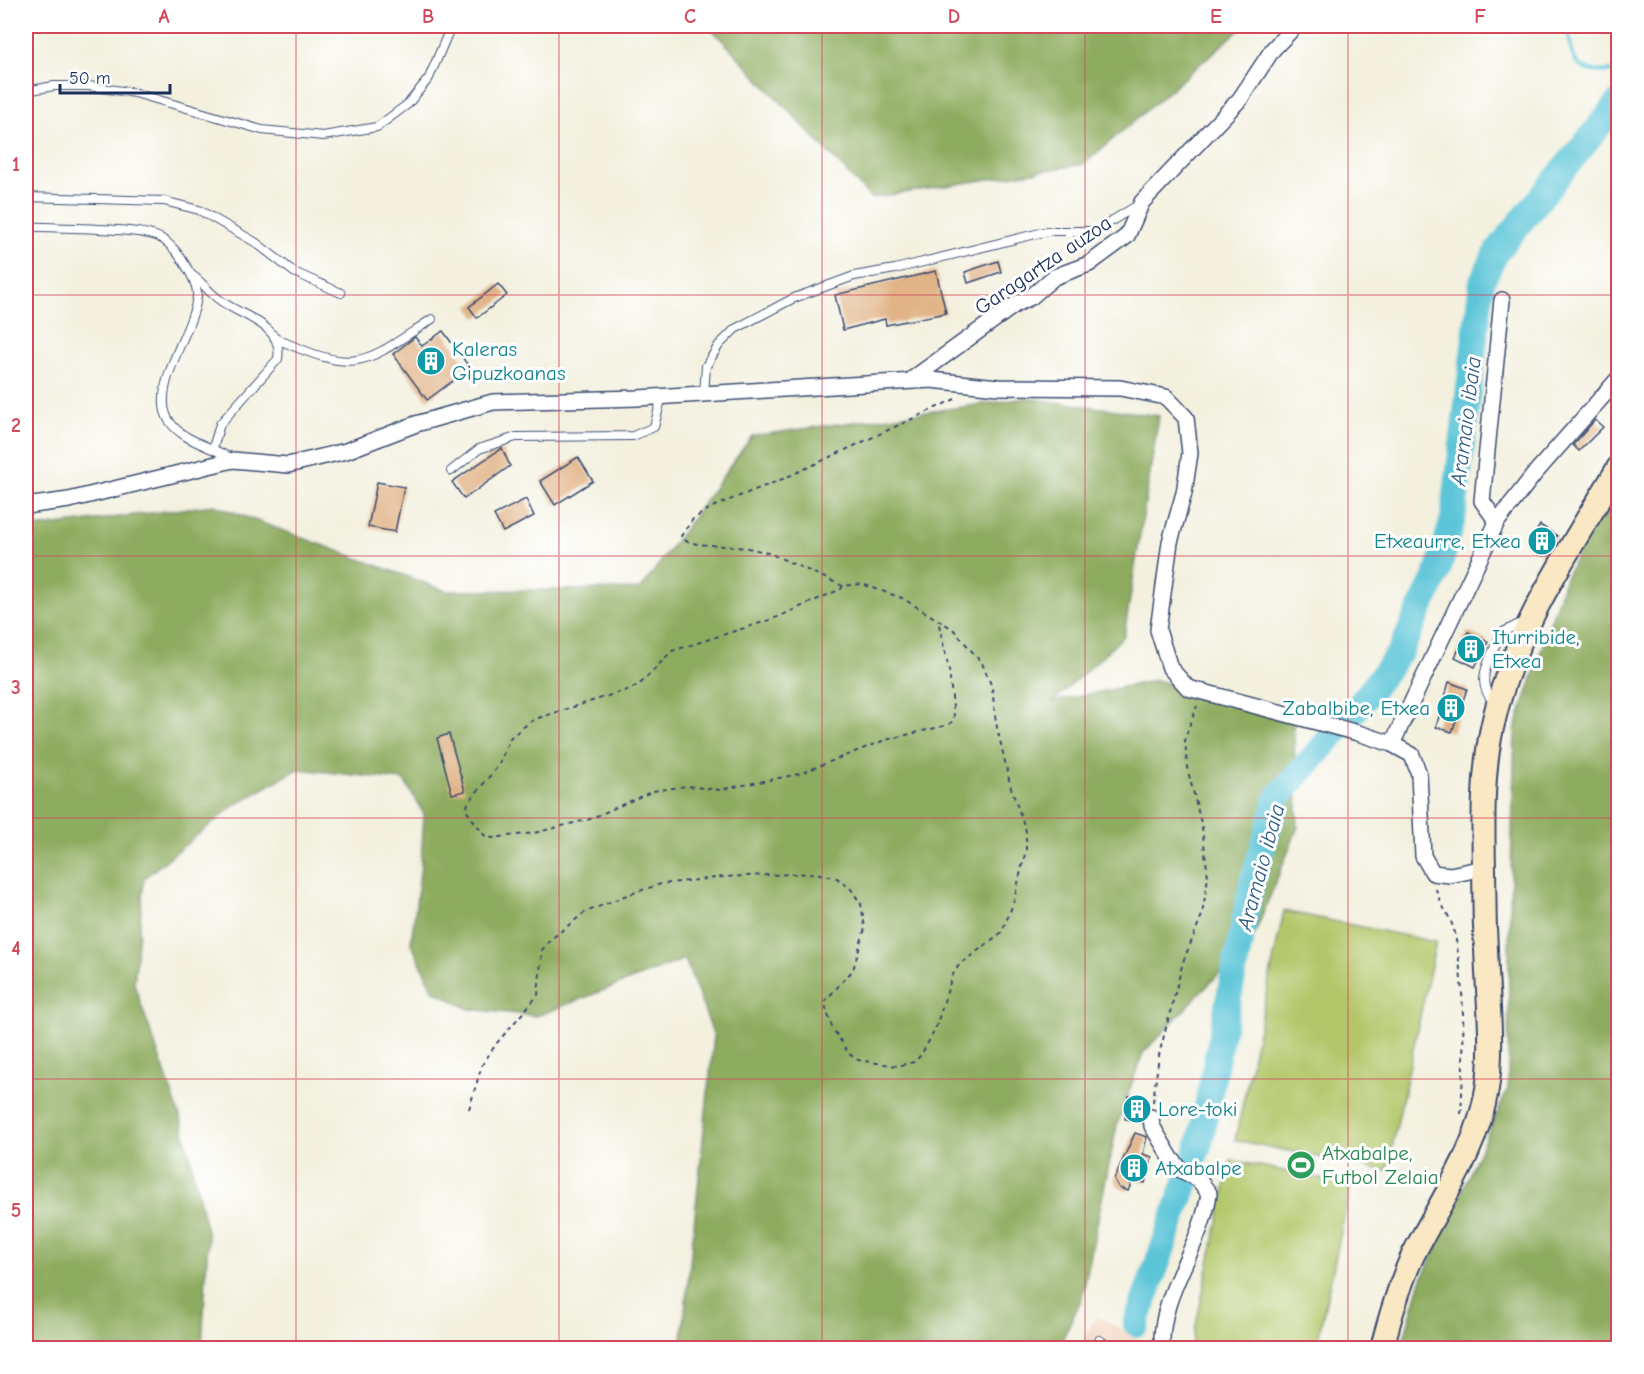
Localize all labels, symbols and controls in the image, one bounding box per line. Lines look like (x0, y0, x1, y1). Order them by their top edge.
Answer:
text: A (158, 5, 170, 28)
text: B (422, 5, 434, 28)
text: C (684, 5, 696, 28)
text: D (948, 5, 960, 28)
text: E (1210, 5, 1222, 28)
text: F (1474, 5, 1486, 28)
scale bar (60, 57, 170, 95)
text: 50 m (69, 68, 111, 89)
text: 1 (12, 153, 20, 176)
street label: Garagartza auzoa (970, 210, 1116, 320)
place label: Kaleras Gipuzkoanas (452, 337, 566, 385)
building icon: Kaleras Gipuzkoanas (415, 345, 447, 377)
water label: Aramaio ibaia (1445, 355, 1487, 488)
text: 2 (11, 414, 21, 437)
building icon: Etxeaurre, Etxea (1526, 525, 1558, 557)
place label: Etxeaurre, Etxea (1374, 529, 1521, 553)
place label: Iturribide, Etxea (1492, 625, 1580, 673)
building icon: Iturribide, Etxea (1455, 633, 1487, 665)
text: 3 (11, 676, 21, 699)
building icon: Zabalbibe, Etxea (1435, 692, 1467, 724)
place label: Zabalbibe, Etxea (1283, 696, 1430, 720)
water label: Aramaio ibaia (1231, 801, 1290, 934)
text: 4 (11, 937, 21, 960)
building icon: Lore-toki (1121, 1093, 1153, 1125)
place label: Lore-toki (1158, 1097, 1238, 1121)
place label: Atxabalpe, Futbol Zelaia (1322, 1141, 1439, 1189)
sports icon: Atxabalpe, Futbol Zelaia (1285, 1149, 1317, 1181)
building icon: Atxabalpe (1118, 1152, 1150, 1184)
place label: Atxabalpe (1155, 1156, 1242, 1180)
text: 5 (11, 1199, 21, 1222)

